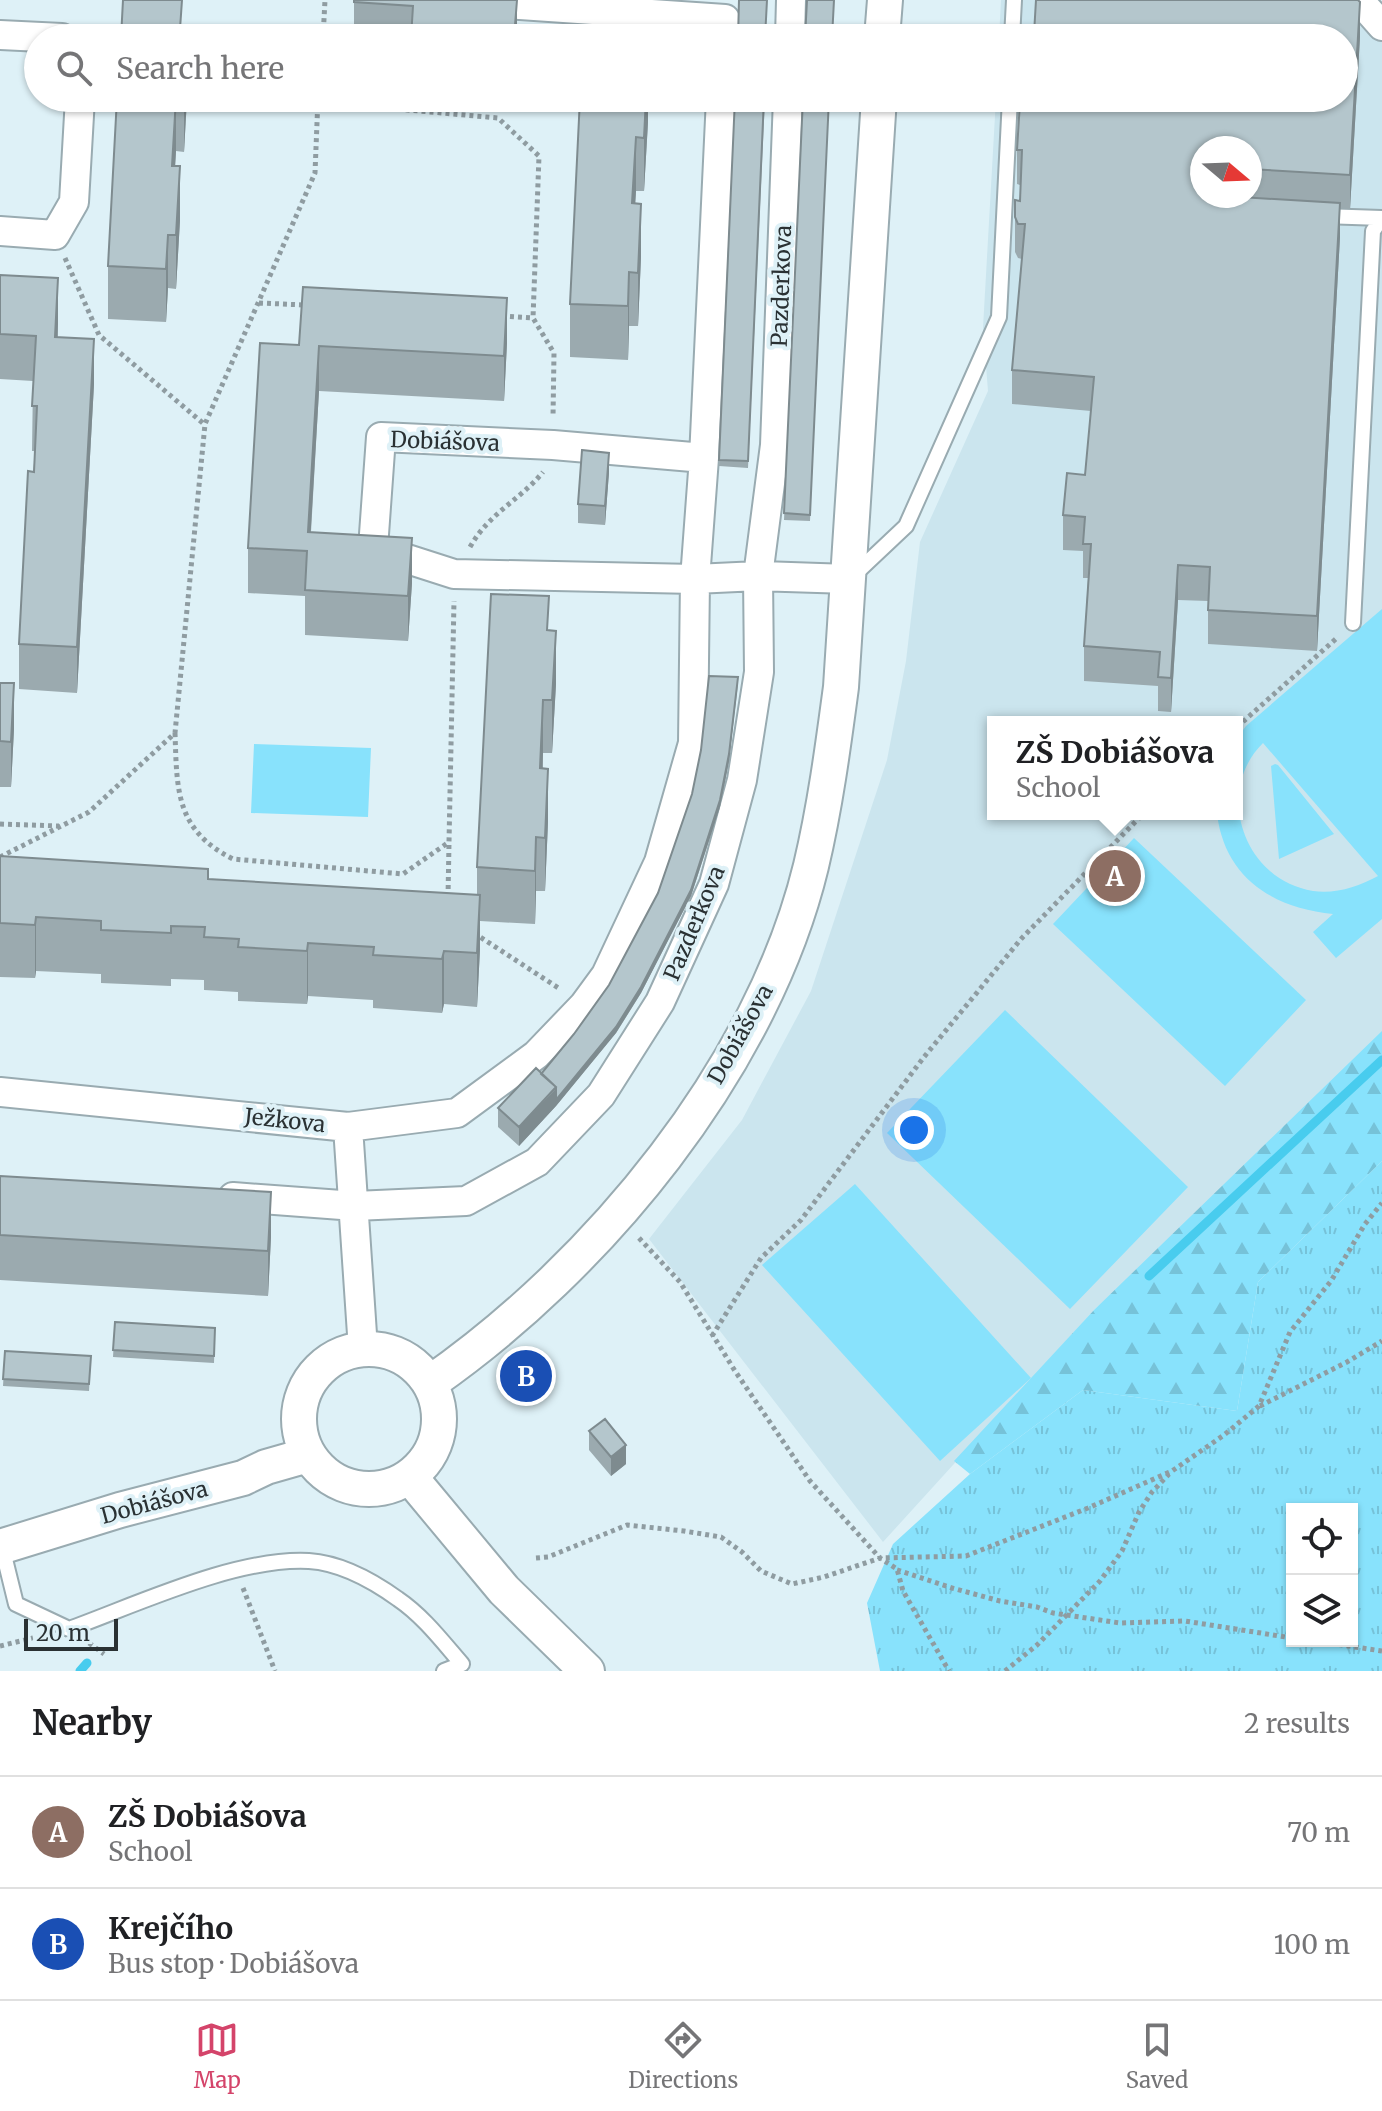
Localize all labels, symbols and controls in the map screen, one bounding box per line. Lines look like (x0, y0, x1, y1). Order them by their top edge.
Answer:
search box (24, 24, 1358, 112)
icon: search (52, 46, 96, 90)
text: Search here (116, 49, 284, 87)
north arrow (1190, 136, 1262, 208)
street label: Pazderkova (765, 224, 797, 348)
street label: Dobiášova (390, 425, 500, 457)
popup (987, 716, 1243, 820)
text: ZŠ Dobiášova (1016, 733, 1214, 771)
text: School (1016, 771, 1100, 804)
pin: A (1089, 846, 1141, 906)
street label: Pazderkova (657, 861, 731, 985)
street label: Dobiášova (701, 979, 779, 1089)
street label: Ježkova (242, 1102, 327, 1138)
your location (894, 1110, 934, 1150)
pin: B (500, 1346, 552, 1406)
street label: Dobiášova (97, 1474, 211, 1530)
map controls (1286, 1503, 1358, 1647)
button: locate (1286, 1503, 1358, 1575)
button: layers (1286, 1575, 1358, 1647)
scale bar (24, 1615, 118, 1651)
text: 20 m (36, 1619, 90, 1647)
text: Nearby (32, 1702, 152, 1744)
text: 2 results (1244, 1707, 1350, 1740)
text: ZŠ Dobiášova (108, 1797, 307, 1835)
text: A (49, 1816, 67, 1849)
text: 70 m (1287, 1816, 1350, 1849)
text: School (108, 1835, 193, 1868)
text: Krejčího (108, 1909, 233, 1947)
text: B (49, 1928, 67, 1961)
text: 100 m (1274, 1928, 1350, 1961)
text: Bus stop · Dobiášova (108, 1947, 359, 1980)
tab: Map (194, 2018, 241, 2094)
tab: Directions (628, 2018, 738, 2094)
tab: Saved (1126, 2018, 1188, 2094)

